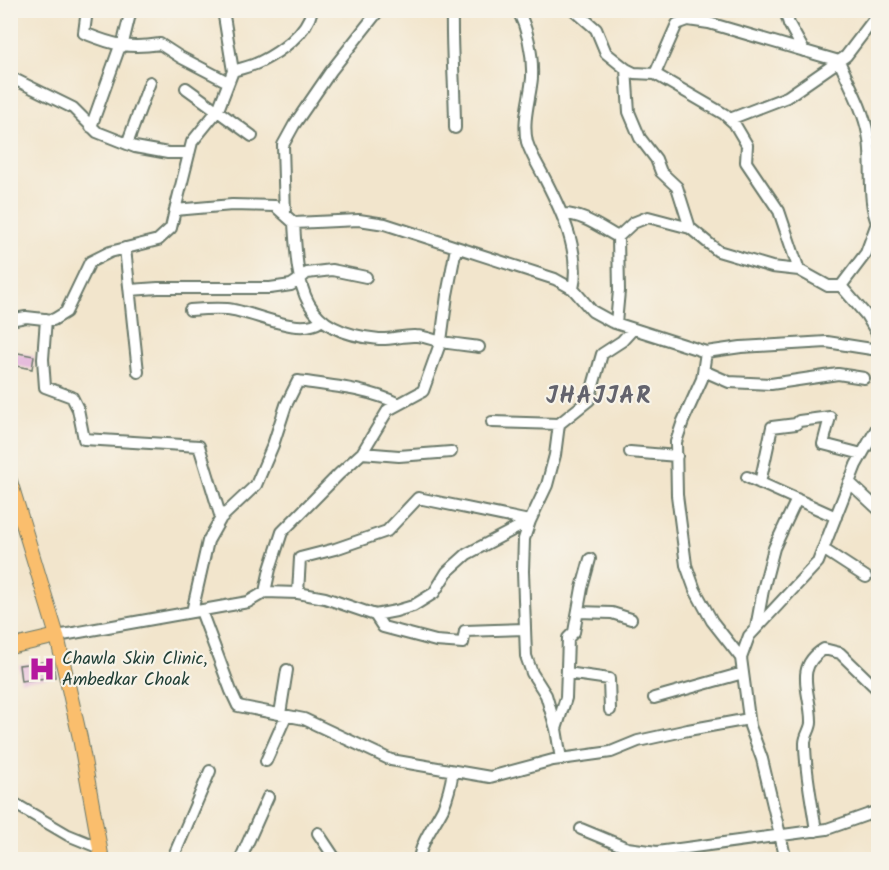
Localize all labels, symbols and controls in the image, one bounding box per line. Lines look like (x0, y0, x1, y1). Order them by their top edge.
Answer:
district label: JHAJJAR (546, 377, 652, 416)
place label: Chawla Skin Clinic, Ambedkar Choak (62, 645, 208, 695)
hospital icon: Chawla Skin Clinic, Ambedkar Choak (27, 654, 57, 684)

